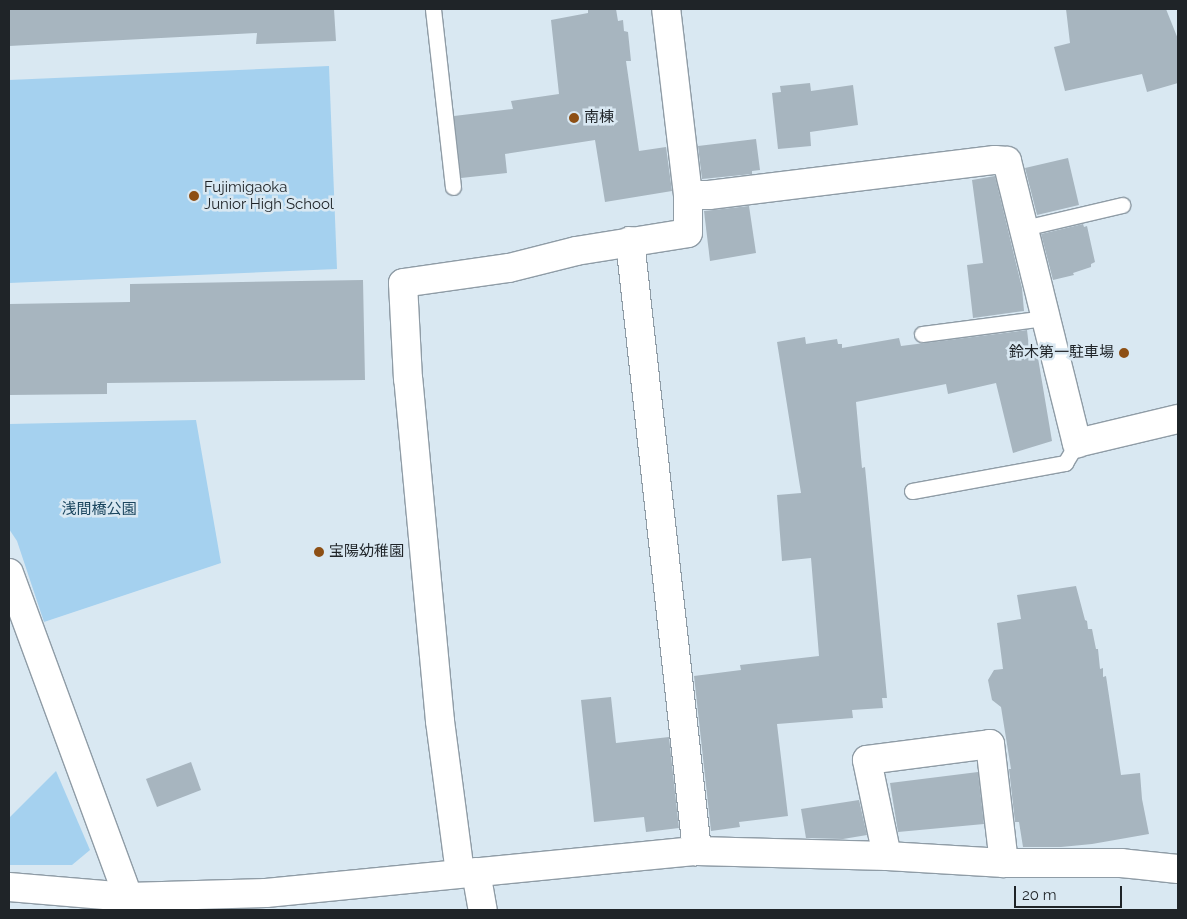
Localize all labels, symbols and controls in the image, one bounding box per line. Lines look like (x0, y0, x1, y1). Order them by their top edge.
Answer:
place label: 南棟 (584, 109, 614, 127)
marker: 南棟 (568, 112, 580, 124)
place label: Fujimigaoka Junior High School (204, 178, 334, 213)
marker: Fujimigaoka Junior High School (188, 190, 200, 202)
place label: 鈴木第一駐車場 (1009, 344, 1114, 362)
marker: 鈴木第一駐車場 (1118, 347, 1130, 359)
park label: 浅間橋公園 (62, 501, 136, 519)
place label: 宝陽幼稚園 (329, 543, 404, 561)
marker: 宝陽幼稚園 (313, 546, 325, 558)
scale bar (1017, 876, 1124, 908)
text: 20 m (1022, 886, 1057, 904)

